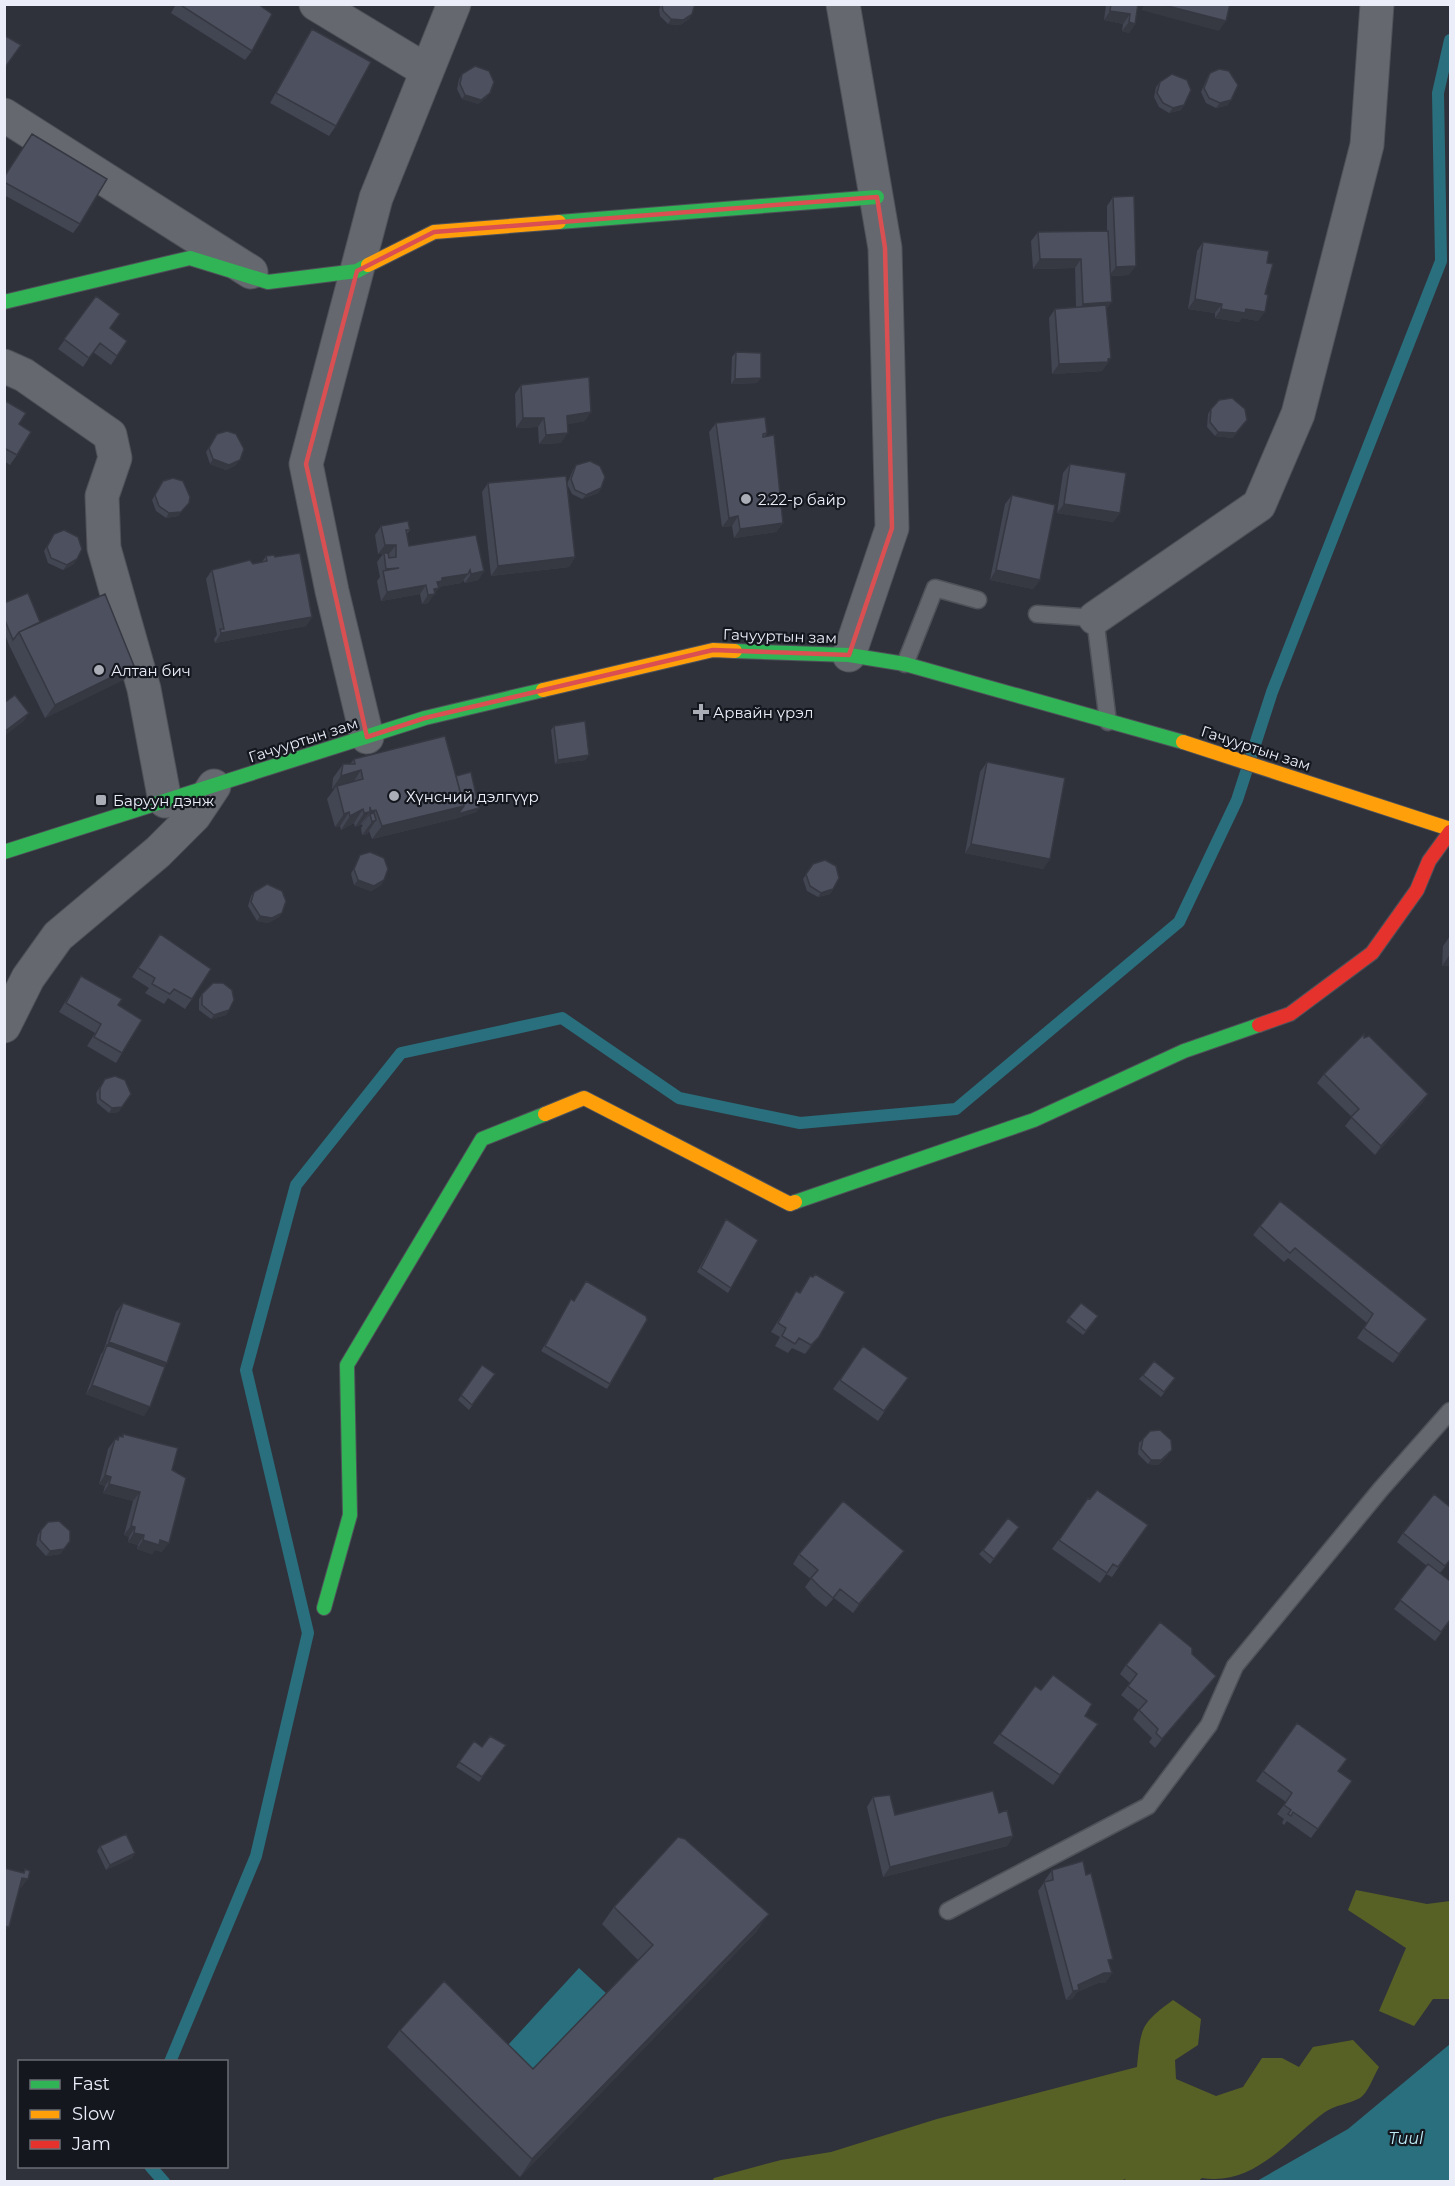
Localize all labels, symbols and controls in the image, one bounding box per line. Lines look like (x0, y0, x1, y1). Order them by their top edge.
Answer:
place label: 2.22-р байр (758, 490, 846, 509)
marker: 2.22-р байр (739, 492, 753, 506)
street label: Гачууртын зам (723, 625, 837, 647)
place label: Алтан бич (111, 661, 191, 680)
marker: Алтан бич (92, 663, 106, 677)
place label: Арвайн үрэл (713, 703, 813, 722)
marker: Арвайн үрэл (694, 705, 708, 719)
street label: Гачууртын зам (246, 713, 360, 767)
street label: Гачууртын зам (1199, 721, 1313, 775)
place label: Хүнсний дэлгүүр (406, 787, 539, 806)
marker: Хүнсний дэлгүүр (387, 789, 401, 803)
place label: Баруун дэнж (113, 791, 215, 810)
marker: Баруун дэнж (94, 793, 108, 807)
legend (18, 2060, 228, 2168)
text: Fast (72, 2073, 110, 2095)
text: Slow (72, 2103, 115, 2125)
water label: Tuul (1389, 2129, 1424, 2148)
text: Jam (71, 2133, 111, 2155)

